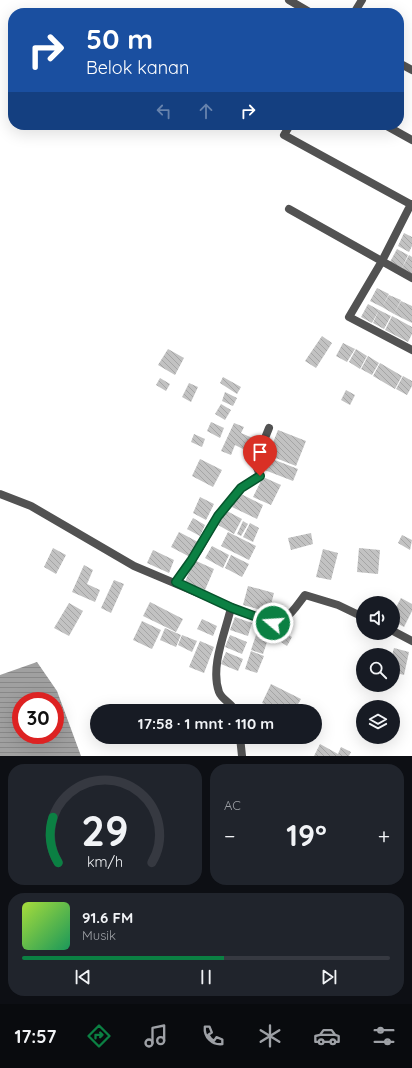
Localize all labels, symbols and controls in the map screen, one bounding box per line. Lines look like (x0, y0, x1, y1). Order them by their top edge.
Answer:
text: 50 m (86, 21, 153, 56)
icon: right (20, 24, 72, 76)
text: Belok kanan (86, 56, 189, 79)
icon: left (153, 100, 175, 122)
icon: ahead (195, 100, 217, 122)
icon: right (237, 100, 259, 122)
pin (243, 435, 277, 476)
icon: arrive (249, 441, 271, 463)
map controls (356, 596, 400, 744)
button: sound (356, 596, 400, 640)
position arrow (252, 602, 294, 644)
button: search (356, 648, 400, 692)
speed limit sign: 30 (12, 692, 64, 744)
button: layers (356, 700, 400, 744)
text: 17:58 · 1 mnt · 110 m (138, 714, 274, 733)
text: AC (224, 797, 241, 813)
text: 29 (81, 803, 129, 855)
text: 19° (286, 816, 327, 854)
text: − (224, 822, 235, 850)
text: + (378, 822, 390, 850)
text: km/h (87, 852, 123, 870)
text: 91.6 FM (82, 908, 133, 927)
text: Musik (82, 927, 116, 943)
icon: previous (72, 966, 94, 988)
icon: pause (195, 966, 217, 988)
icon: next (318, 966, 340, 988)
icon: directions (85, 1022, 113, 1050)
icon: music (142, 1022, 170, 1050)
icon: phone (199, 1022, 227, 1050)
icon: climate (256, 1022, 284, 1050)
icon: car (313, 1022, 341, 1050)
icon: filters (370, 1022, 398, 1050)
text: 17:57 (14, 1025, 56, 1048)

